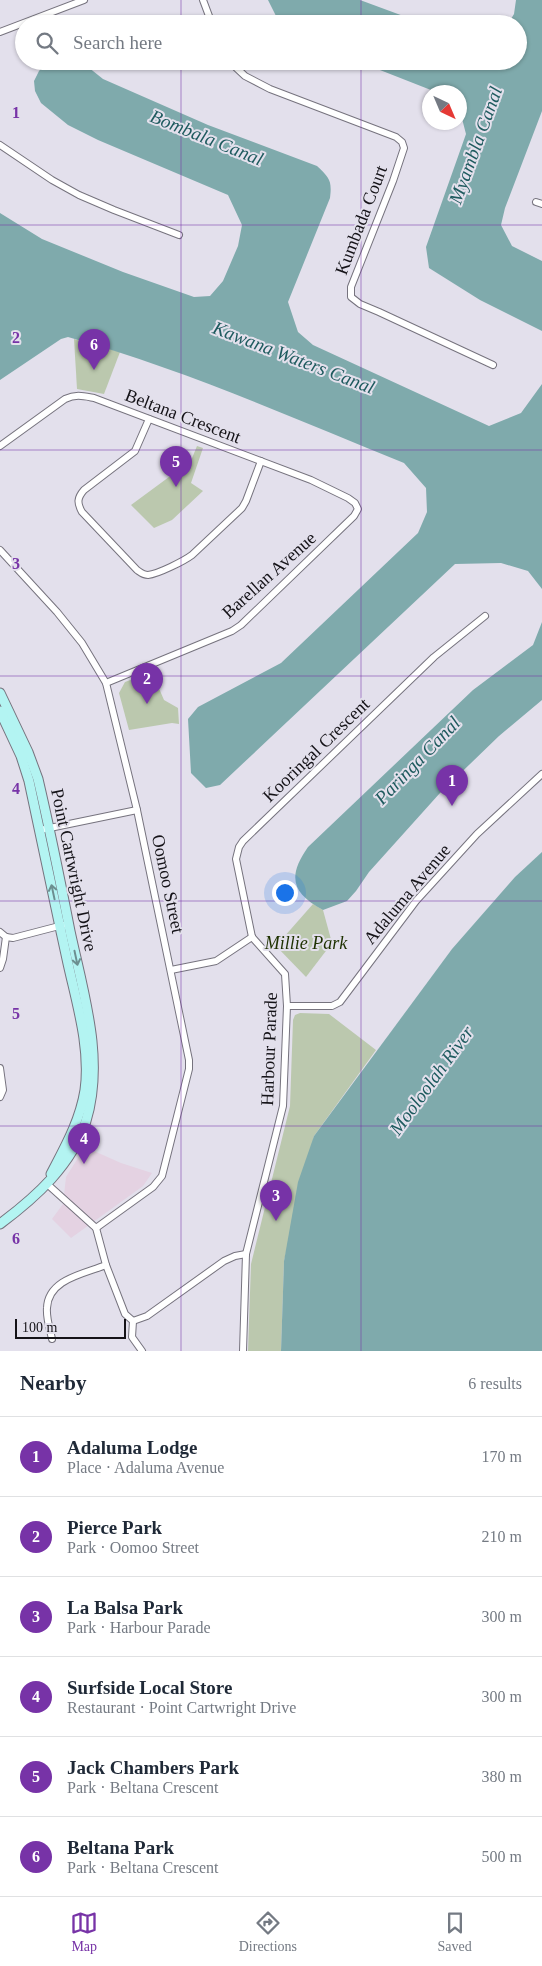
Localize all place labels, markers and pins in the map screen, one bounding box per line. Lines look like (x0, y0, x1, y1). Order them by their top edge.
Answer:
pin: 6 (78, 329, 110, 370)
pin: 5 (160, 446, 192, 487)
pin: 2 (131, 663, 163, 704)
pin: 1 (436, 765, 468, 806)
pin: 4 (68, 1123, 100, 1164)
pin: 3 (260, 1180, 292, 1221)

